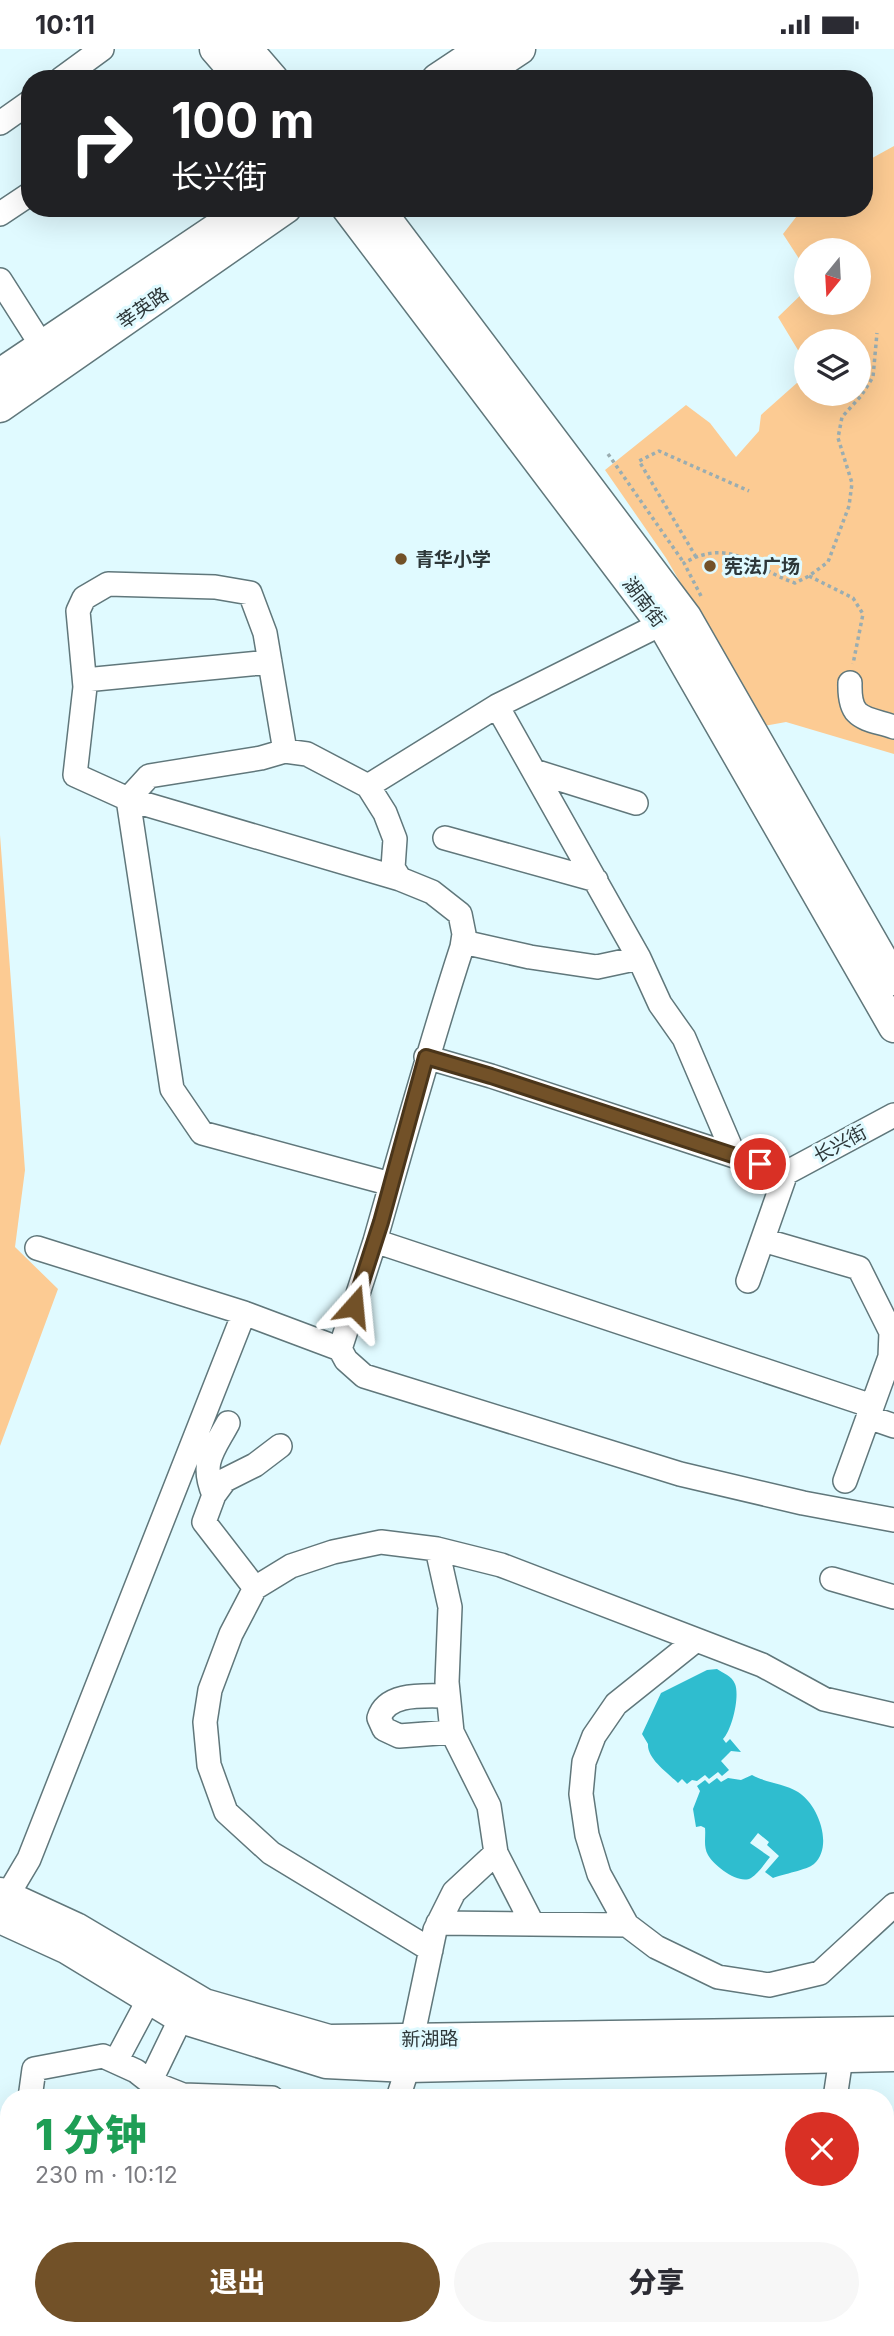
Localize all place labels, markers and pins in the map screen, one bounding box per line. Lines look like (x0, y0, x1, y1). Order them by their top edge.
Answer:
place label: 青华小学 (415, 548, 491, 571)
marker: 青华小学 (393, 551, 409, 567)
place label: 宪法广场 (724, 555, 800, 578)
marker: 宪法广场 (702, 558, 718, 574)
pin (730, 1134, 790, 1194)

